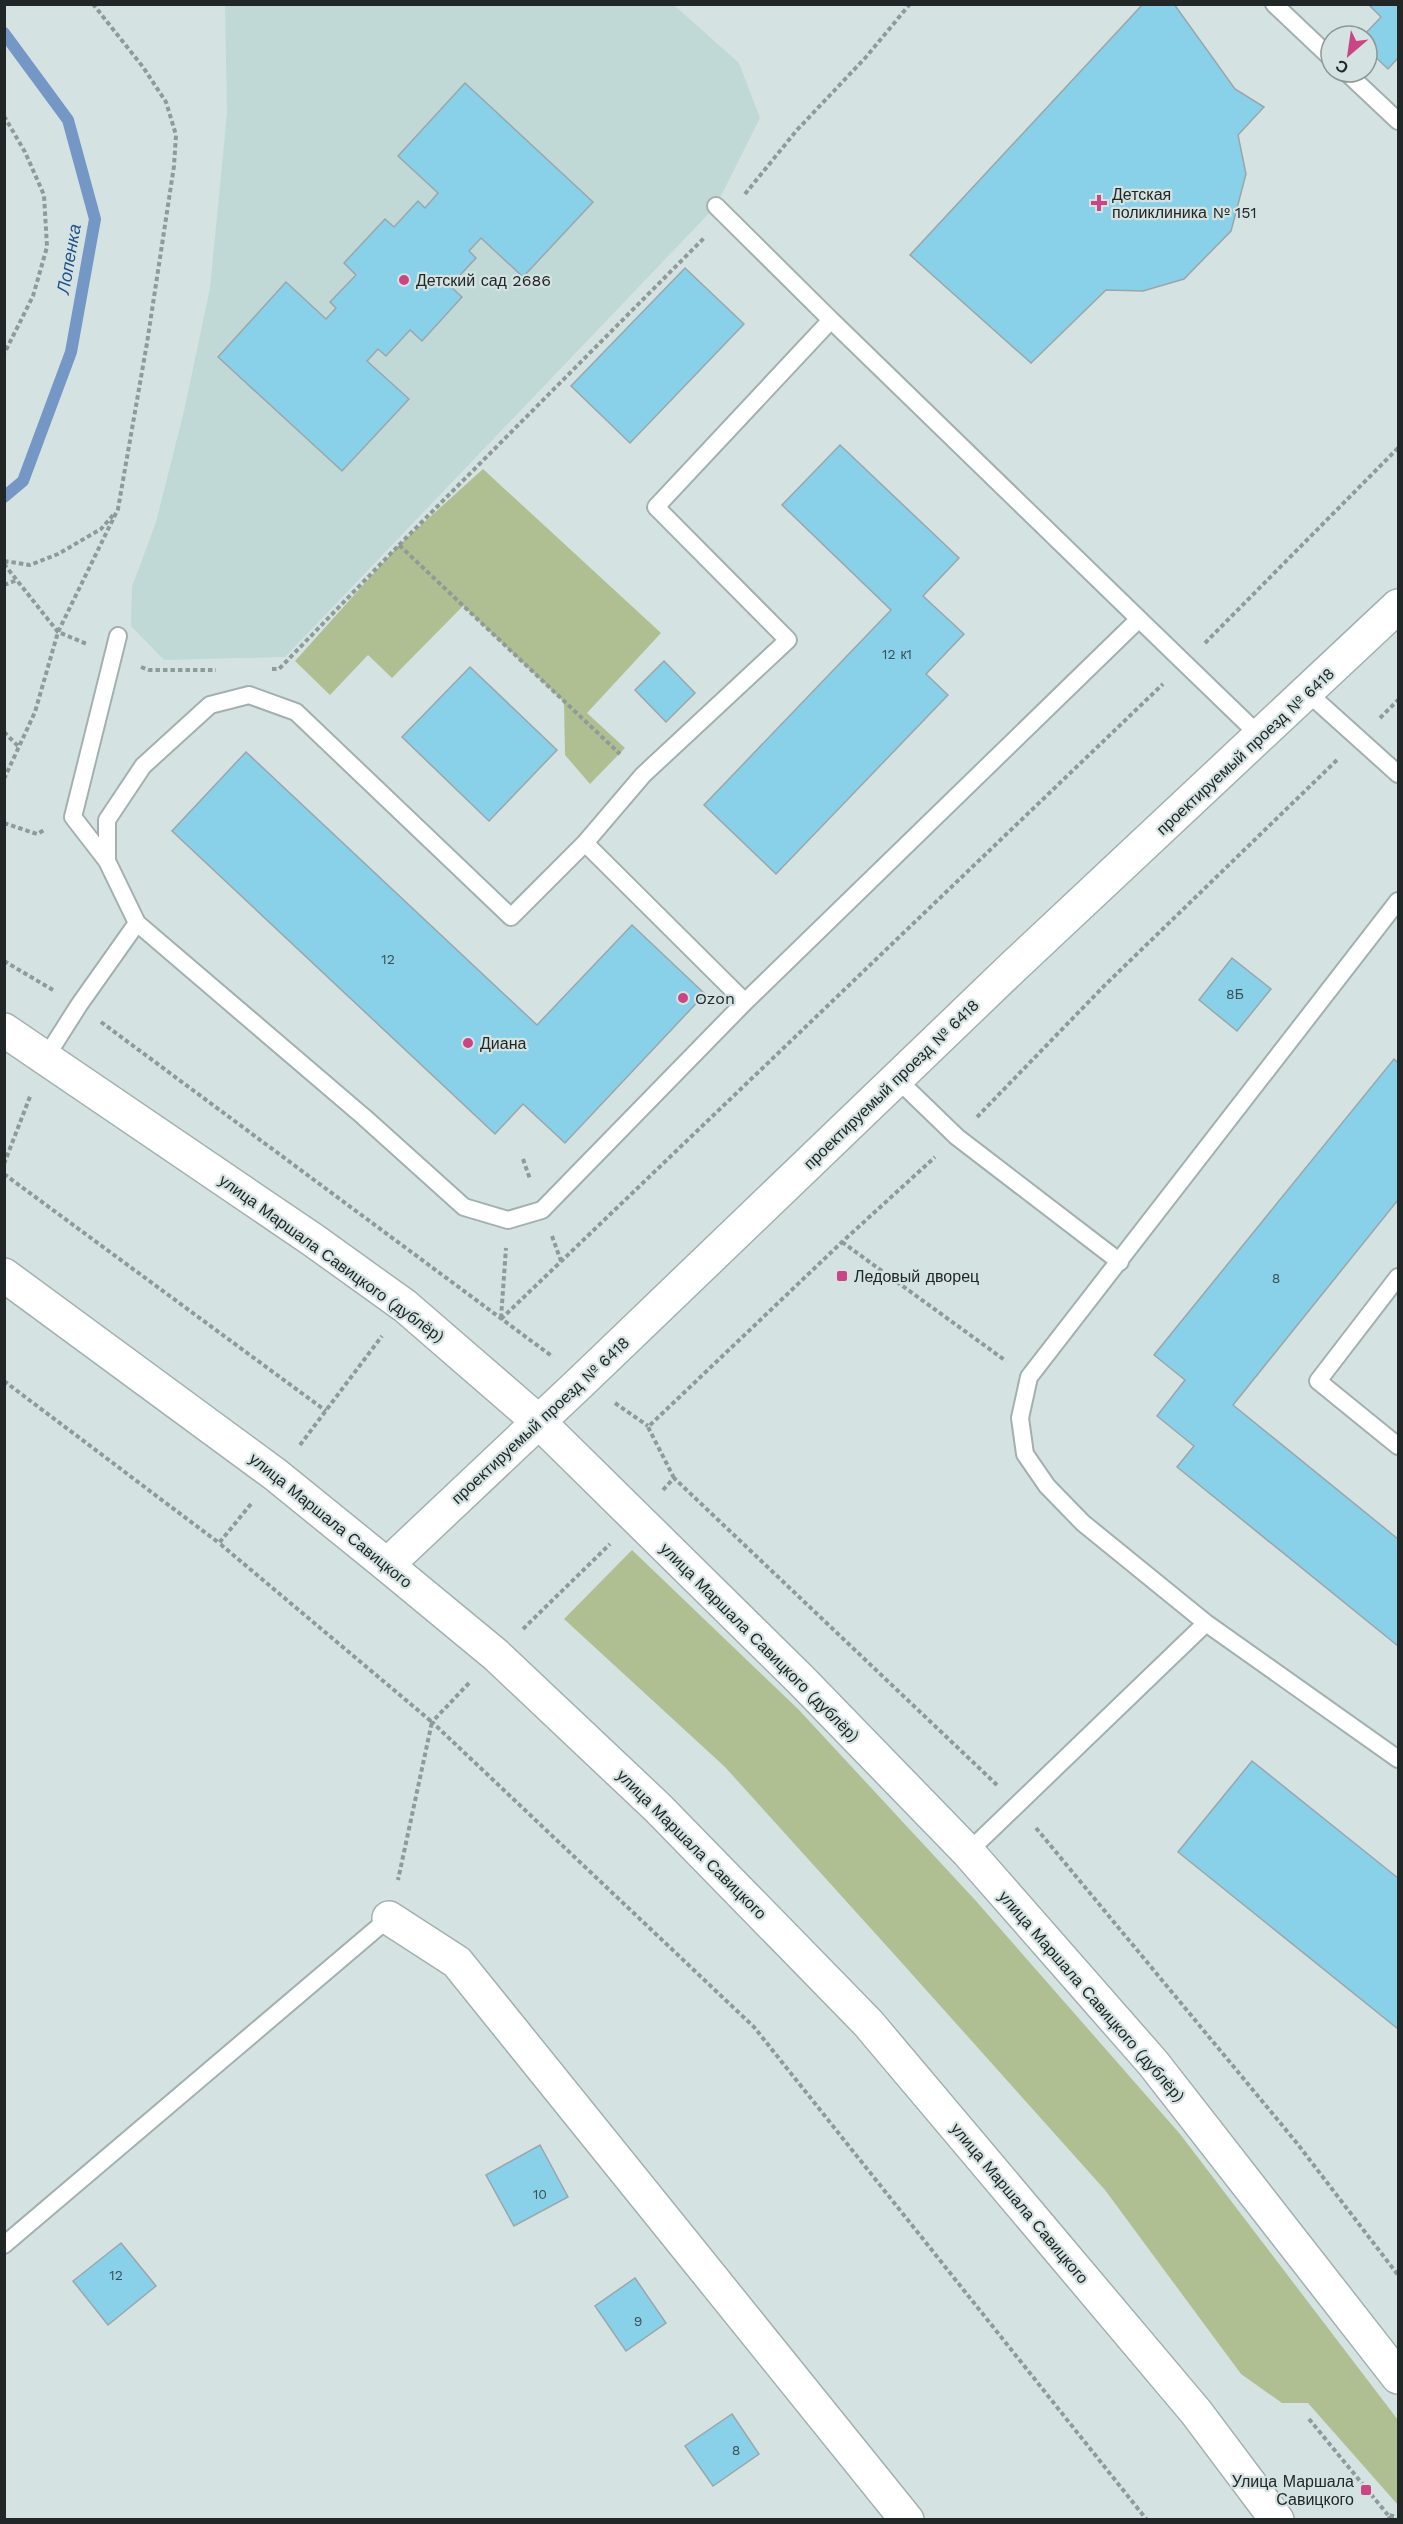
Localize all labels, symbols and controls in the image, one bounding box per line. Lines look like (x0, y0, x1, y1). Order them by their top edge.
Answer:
north arrow (1319, 24, 1379, 84)
text: С (1332, 55, 1352, 78)
place label: Детская поликлиника № 151 (1112, 185, 1257, 222)
marker: Детская поликлиника № 151 (1090, 194, 1108, 212)
water label: Лопенка (52, 222, 85, 297)
place label: Детский сад 2686 (416, 271, 551, 290)
marker: Детский сад 2686 (397, 273, 411, 287)
house number: 12 к1 (882, 646, 912, 662)
street label: проектируемый проезд № 6418 (1152, 664, 1338, 839)
house number: 12 (381, 951, 395, 967)
house number: 8Б (1226, 986, 1244, 1002)
place label: Ozon (695, 989, 735, 1008)
marker: Ozon (676, 991, 690, 1005)
street label: проектируемый проезд № 6418 (800, 995, 983, 1173)
place label: Диана (480, 1034, 527, 1053)
marker: Диана (461, 1036, 475, 1050)
street label: улица Маршала Савицкого (дублёр) (215, 1170, 448, 1347)
place label: Ледовый дворец (854, 1267, 979, 1286)
marker: Ледовый дворец (835, 1269, 849, 1283)
house number: 8 (1272, 1270, 1280, 1286)
street label: проектируемый проезд № 6418 (447, 1333, 633, 1508)
street label: улица Маршала Савицкого (245, 1449, 416, 1592)
street label: улица Маршала Савицкого (дублёр) (656, 1539, 863, 1746)
street label: улица Маршала Савицкого (613, 1766, 771, 1923)
street label: улица Маршала Савицкого (дублёр) (995, 1887, 1189, 2106)
street label: улица Маршала Савицкого (947, 2119, 1092, 2288)
house number: 10 (533, 2186, 547, 2202)
house number: 12 (109, 2267, 123, 2283)
house number: 9 (634, 2313, 642, 2329)
house number: 8 (732, 2442, 740, 2458)
place label: Улица Маршала Савицкого (1232, 2472, 1354, 2509)
marker: Улица Маршала Савицкого (1359, 2483, 1373, 2497)

